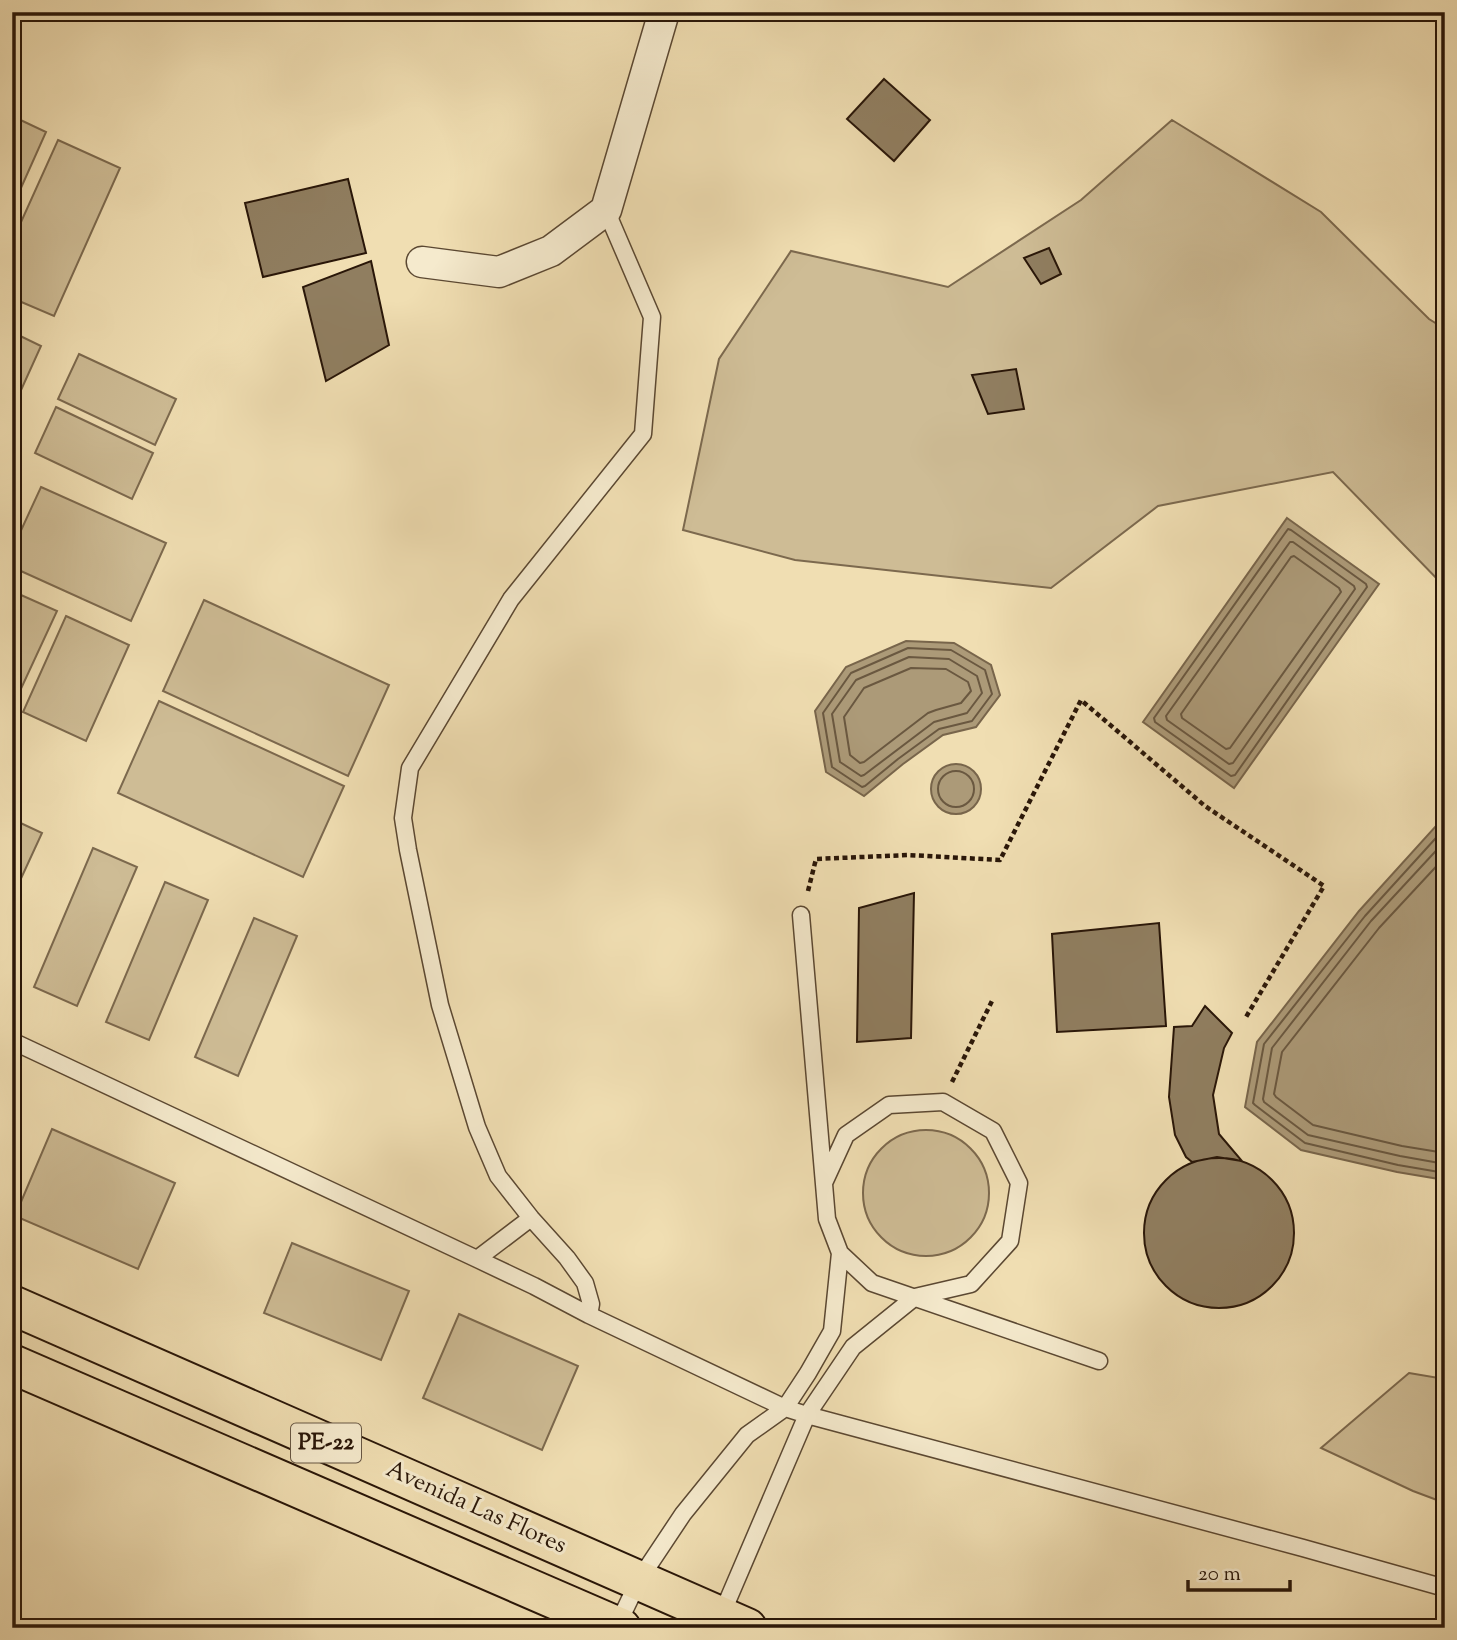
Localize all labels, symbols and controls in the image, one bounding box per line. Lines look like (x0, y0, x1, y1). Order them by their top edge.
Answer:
road number: PE-22 (291, 1424, 361, 1462)
street label: Avenida Las Flores (380, 1453, 572, 1563)
scale bar (1188, 1549, 1289, 1593)
text: 20 m (1198, 1560, 1241, 1590)

